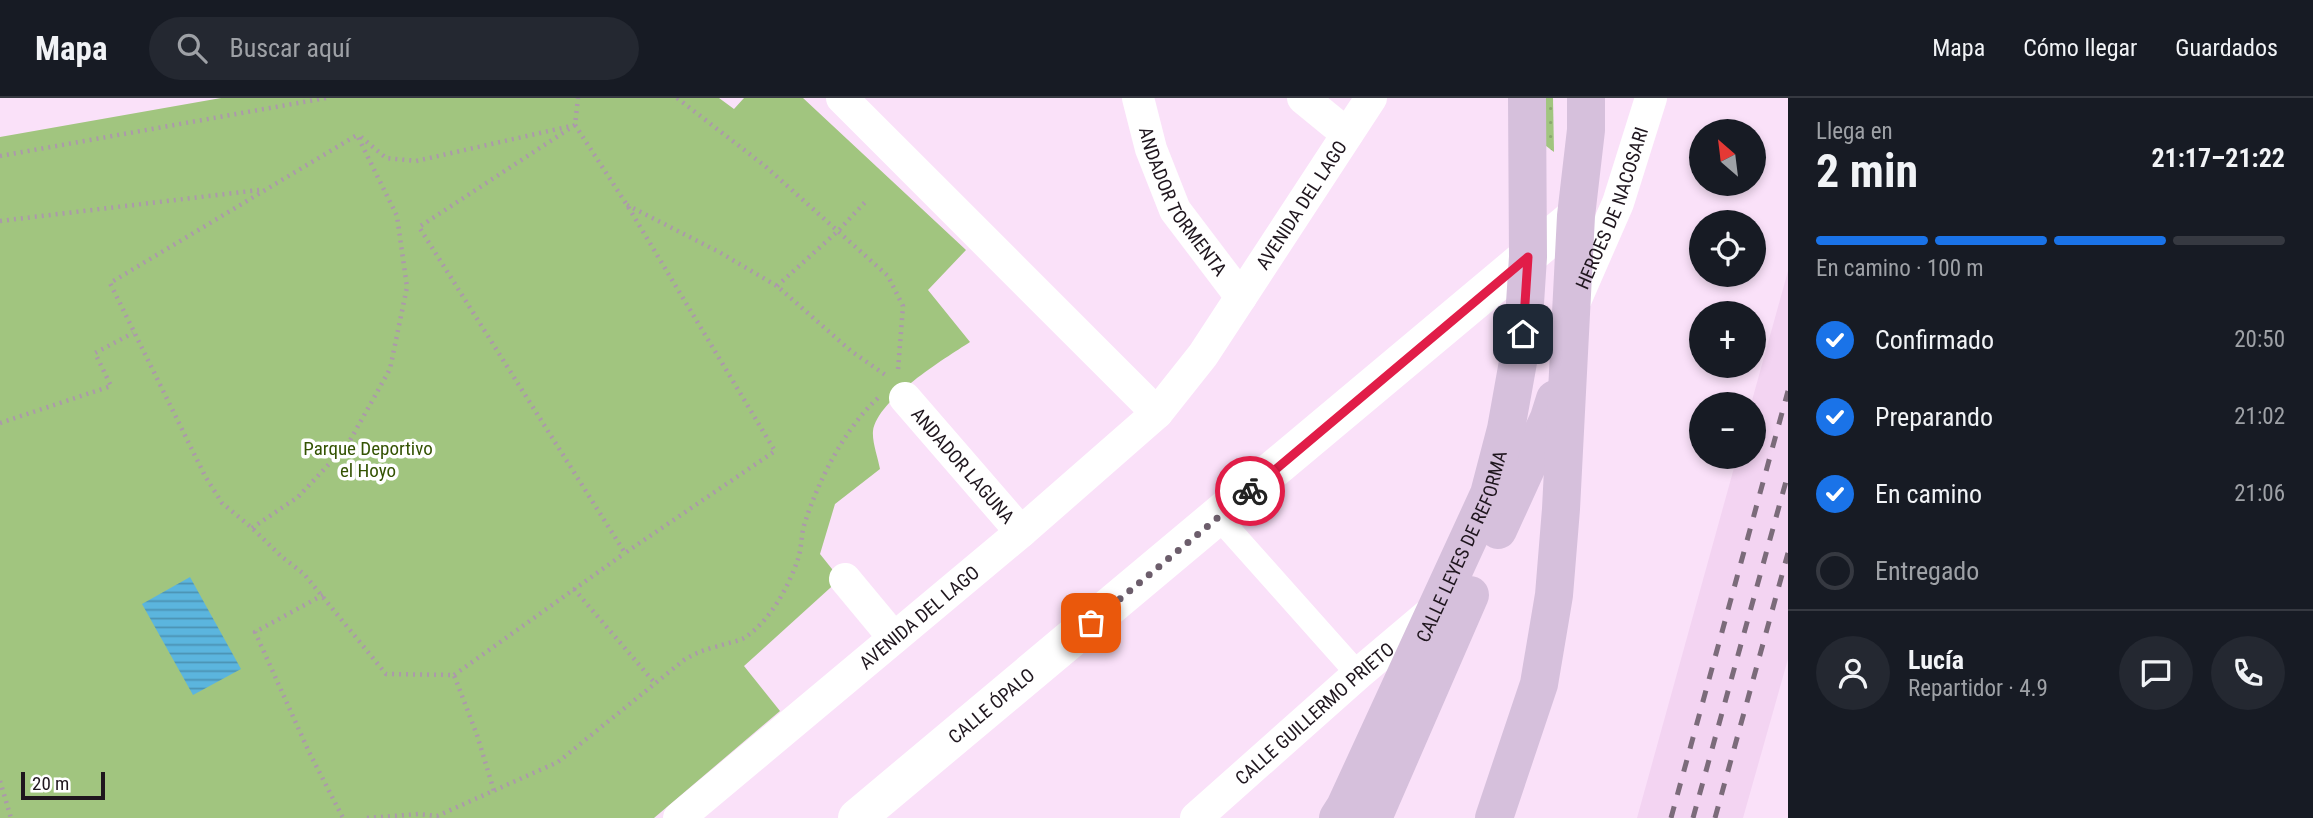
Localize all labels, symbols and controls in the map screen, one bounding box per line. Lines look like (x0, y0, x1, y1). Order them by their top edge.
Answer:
search box (149, 17, 639, 80)
text: Mapa (35, 29, 107, 68)
icon: search (173, 29, 211, 67)
text: Buscar aquí (229, 33, 351, 63)
text: Mapa (1932, 34, 1985, 62)
text: Cómo llegar (2023, 34, 2137, 62)
text: Guardados (2175, 34, 2278, 62)
text: Llega en (1816, 118, 1893, 145)
north arrow (1689, 119, 1766, 196)
map controls (1689, 119, 1766, 469)
street label: HEROES DE NACOSARI (1571, 124, 1653, 293)
street label: ANDADOR TORMENTA (1134, 125, 1232, 281)
street label: AVENIDA DEL LAGO (1251, 136, 1352, 274)
text: 21:17–21:22 (2151, 143, 2285, 173)
text: 2 min (1816, 144, 1918, 198)
button: locate (1689, 210, 1766, 287)
text: En camino · 100 m (1816, 255, 1984, 282)
button: + (1689, 301, 1766, 378)
pin (1493, 304, 1553, 364)
icon: home (1504, 315, 1542, 353)
icon: check (1816, 321, 1854, 359)
text: Confirmado (1875, 325, 1994, 355)
text: 20:50 (2234, 326, 2285, 353)
button: − (1689, 392, 1766, 469)
icon: check (1816, 398, 1854, 436)
text: Preparando (1875, 402, 1993, 432)
street label: ANDADOR LAGUNA (906, 403, 1019, 528)
text: 21:02 (2234, 403, 2285, 430)
park label: Parque Deportivo el Hoyo (303, 437, 433, 482)
street label: CALLE LEYES DE REFORMA (1411, 448, 1512, 646)
courier (1215, 456, 1285, 526)
icon: bike (1231, 472, 1269, 510)
icon: check (1816, 475, 1854, 513)
text: En camino (1875, 479, 1982, 509)
text: 21:06 (2234, 480, 2285, 507)
text: Entregado (1875, 556, 1979, 586)
street label: AVENIDA DEL LAGO (855, 561, 984, 674)
pin (1061, 593, 1121, 653)
icon: bag (1072, 604, 1110, 642)
button: person (1816, 636, 1890, 710)
button: chat (2119, 636, 2193, 710)
button: phone (2211, 636, 2285, 710)
street label: CALLE GUILLERMO PRIETO (1230, 638, 1399, 790)
text: Lucía (1908, 645, 1964, 675)
street label: CALLE ÓPALO (944, 663, 1039, 749)
text: Repartidor · 4.9 (1908, 675, 2048, 702)
scale bar (21, 769, 105, 801)
text: 20 m (32, 772, 69, 795)

